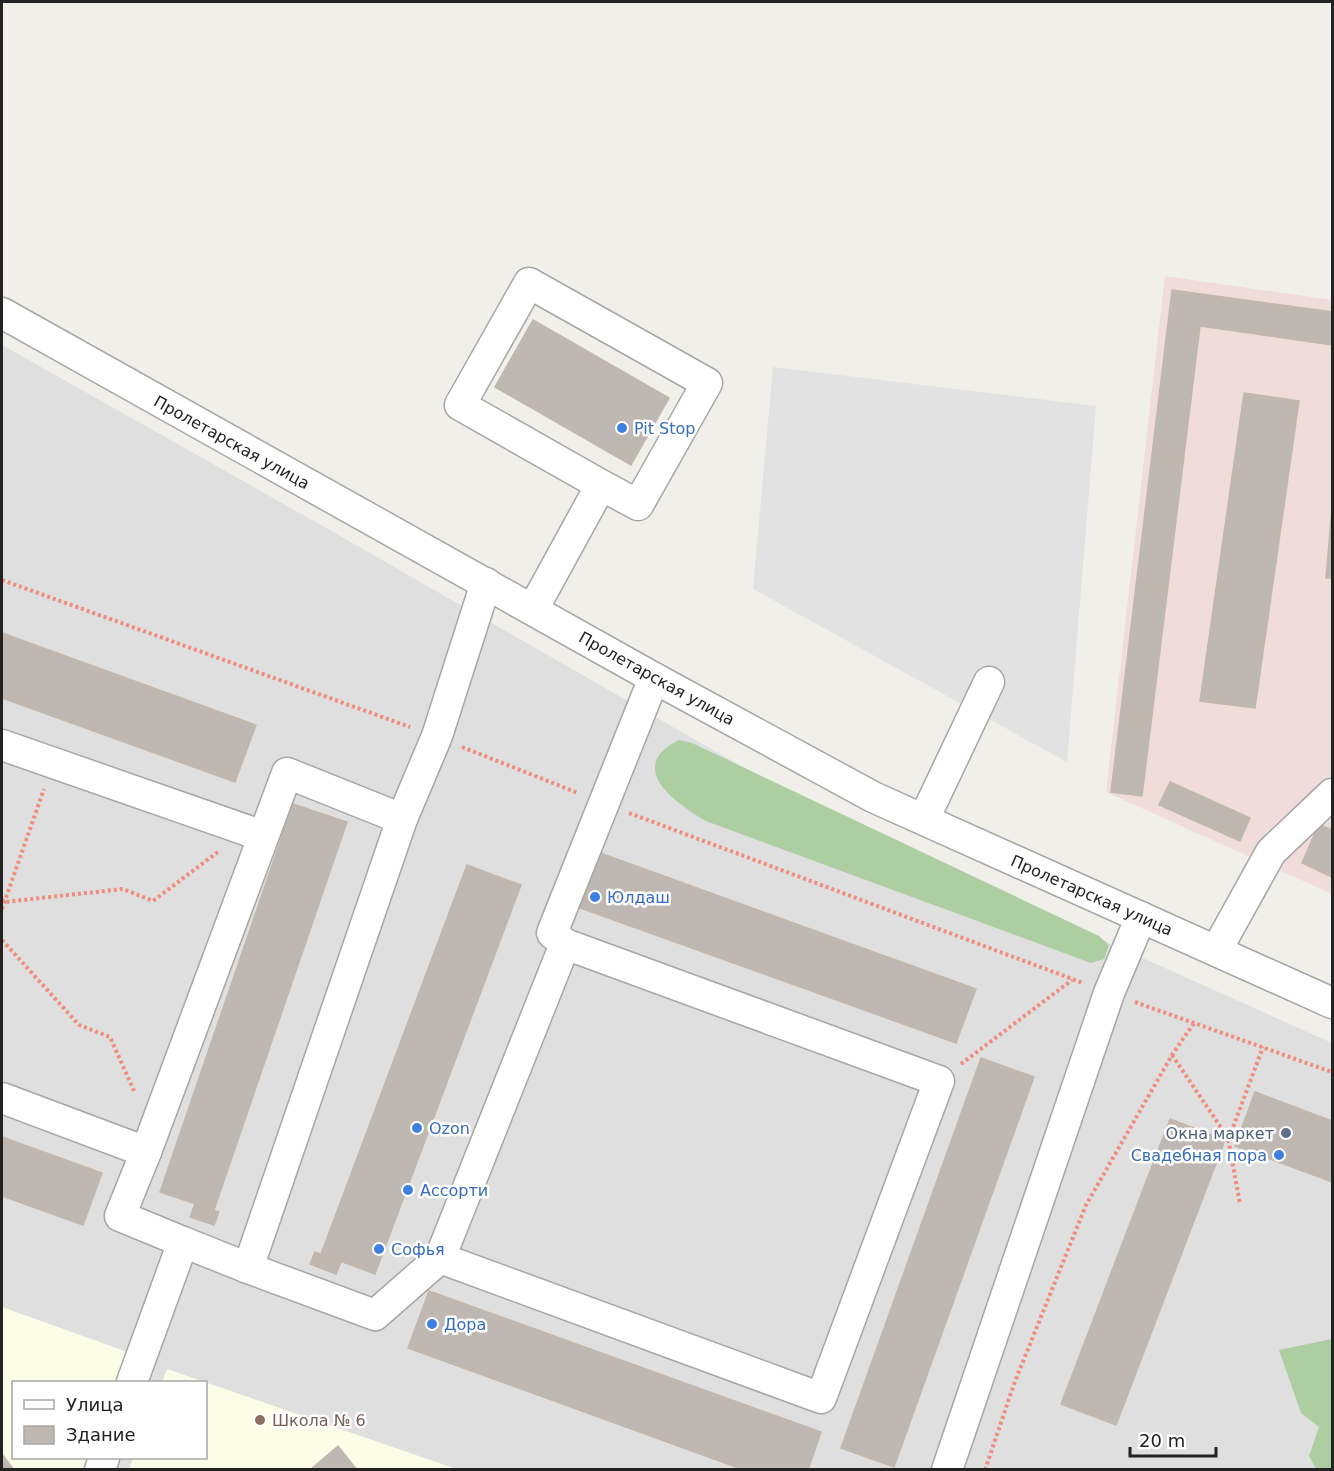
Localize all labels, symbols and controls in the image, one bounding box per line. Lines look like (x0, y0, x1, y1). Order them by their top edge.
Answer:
street label: Пролетарская улица (151, 392, 313, 493)
place label: Pit Stop (634, 419, 695, 438)
marker: Pit Stop (615, 421, 629, 435)
street label: Пролетарская улица (576, 628, 738, 729)
street label: Пролетарская улица (1008, 851, 1176, 940)
place label: Юлдаш (607, 888, 670, 907)
marker: Юлдаш (588, 890, 602, 904)
place label: Ozon (429, 1119, 470, 1138)
marker: Ozon (410, 1121, 424, 1135)
place label: Окна маркет (1166, 1124, 1274, 1143)
marker: Окна маркет (1279, 1126, 1293, 1140)
place label: Свадебная пора (1131, 1146, 1267, 1165)
marker: Свадебная пора (1272, 1148, 1286, 1162)
place label: Ассорти (420, 1181, 488, 1200)
marker: Ассорти (401, 1183, 415, 1197)
place label: Софья (391, 1240, 445, 1259)
marker: Софья (372, 1242, 386, 1256)
place label: Дора (444, 1315, 486, 1334)
marker: Дора (425, 1317, 439, 1331)
legend (12, 1381, 207, 1459)
text: Улица (66, 1394, 123, 1415)
place label: Школа № 6 (272, 1411, 366, 1430)
marker: Школа № 6 (253, 1413, 267, 1427)
scale bar (1130, 1420, 1216, 1458)
text: Здание (66, 1424, 136, 1445)
text: 20 m (1139, 1430, 1185, 1451)

